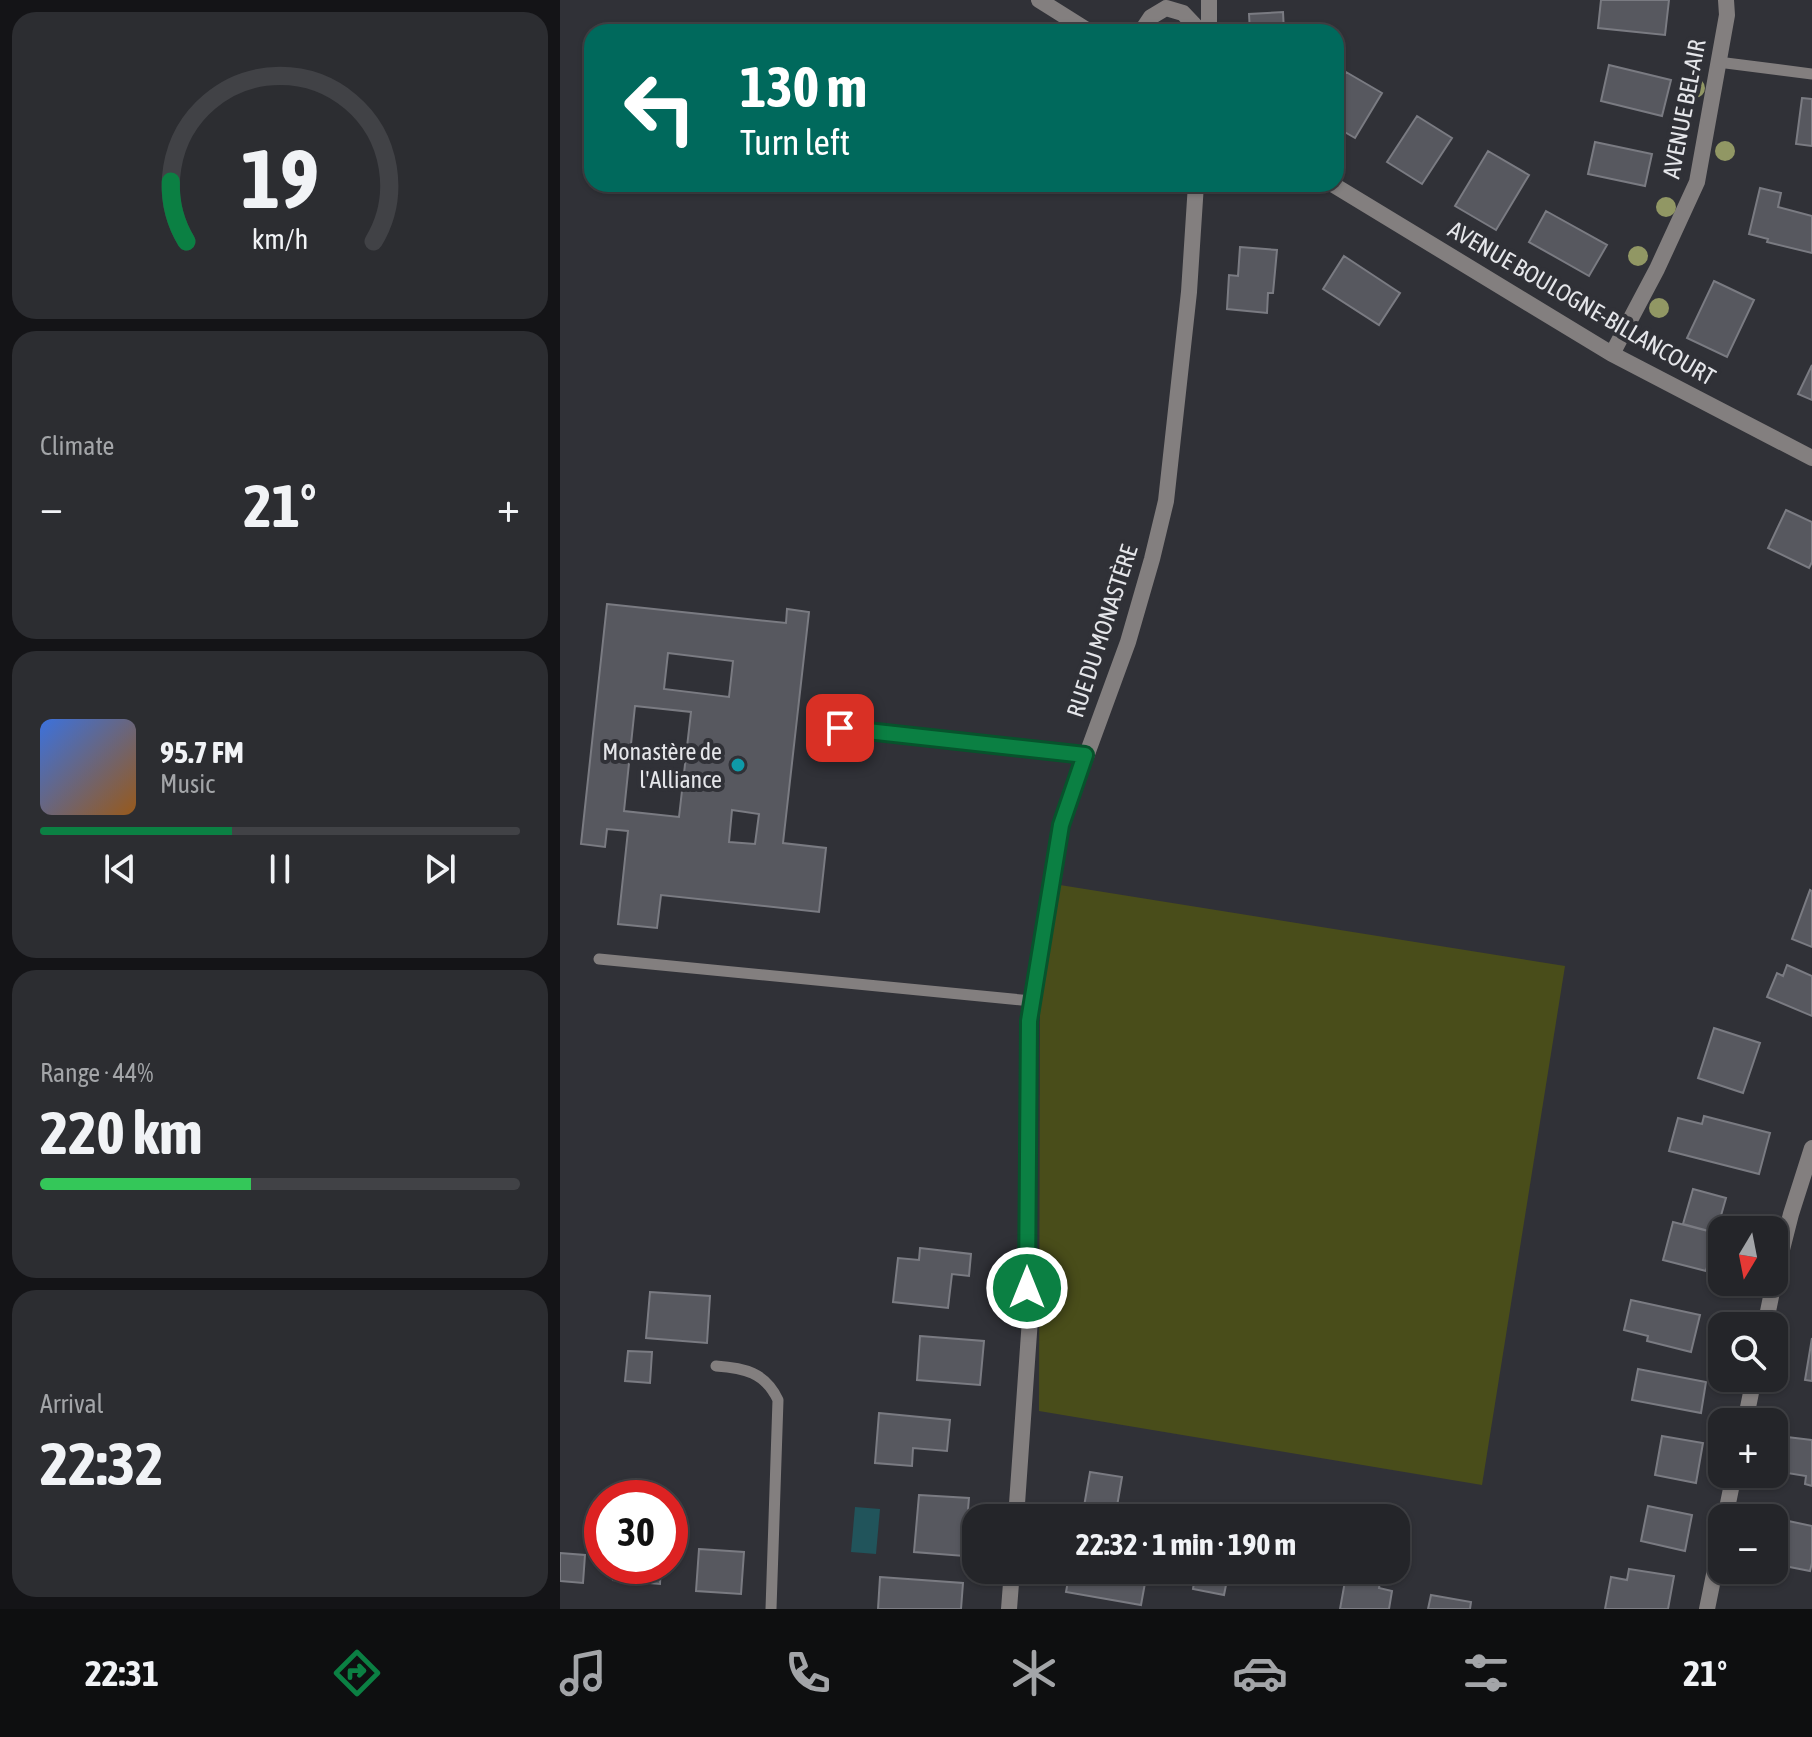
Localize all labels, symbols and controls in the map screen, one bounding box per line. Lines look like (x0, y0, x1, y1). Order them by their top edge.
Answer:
street label: AVENUE BEL-AIR (1657, 37, 1711, 181)
text: 130 m (740, 55, 867, 119)
icon: left (608, 56, 712, 160)
text: Turn left (740, 121, 850, 163)
text: 19 (241, 129, 319, 225)
street label: AVENUE BOULOGNE-BILLANCOURT (1444, 215, 1721, 391)
text: km/h (252, 222, 308, 255)
text: Climate (40, 431, 114, 461)
text: 21° (244, 471, 316, 540)
text: − (40, 481, 63, 531)
text: + (497, 481, 520, 531)
street label: RUE DU MONASTÈRE (1061, 541, 1143, 721)
pin (806, 694, 874, 762)
icon: arrive (818, 706, 862, 750)
text: 95.7 FM (160, 735, 244, 769)
place label: Monastère de l'Alliance (602, 738, 722, 793)
marker: Monastère de l'Alliance (729, 756, 747, 774)
text: Music (160, 769, 215, 799)
icon: previous (98, 847, 142, 891)
icon: pause (258, 847, 302, 891)
icon: next (418, 847, 462, 891)
text: Range · 44% (40, 1058, 153, 1088)
text: 220 km (40, 1098, 202, 1167)
north arrow (1708, 1216, 1788, 1296)
map controls (1708, 1216, 1788, 1584)
position arrow (985, 1246, 1069, 1330)
button: search (1708, 1312, 1788, 1392)
text: Arrival (40, 1389, 104, 1419)
button: + (1708, 1408, 1788, 1488)
text: 22:32 (40, 1429, 163, 1498)
speed limit sign: 30 (584, 1480, 688, 1584)
button: − (1708, 1504, 1788, 1584)
text: 22:32 · 1 min · 190 m (1076, 1527, 1296, 1561)
icon: directions (329, 1645, 385, 1701)
icon: music (555, 1645, 611, 1701)
icon: phone (780, 1645, 836, 1701)
icon: climate (1006, 1645, 1062, 1701)
icon: car (1232, 1645, 1288, 1701)
icon: filters (1458, 1645, 1514, 1701)
text: 22:31 (85, 1652, 159, 1694)
text: 21° (1683, 1652, 1727, 1694)

